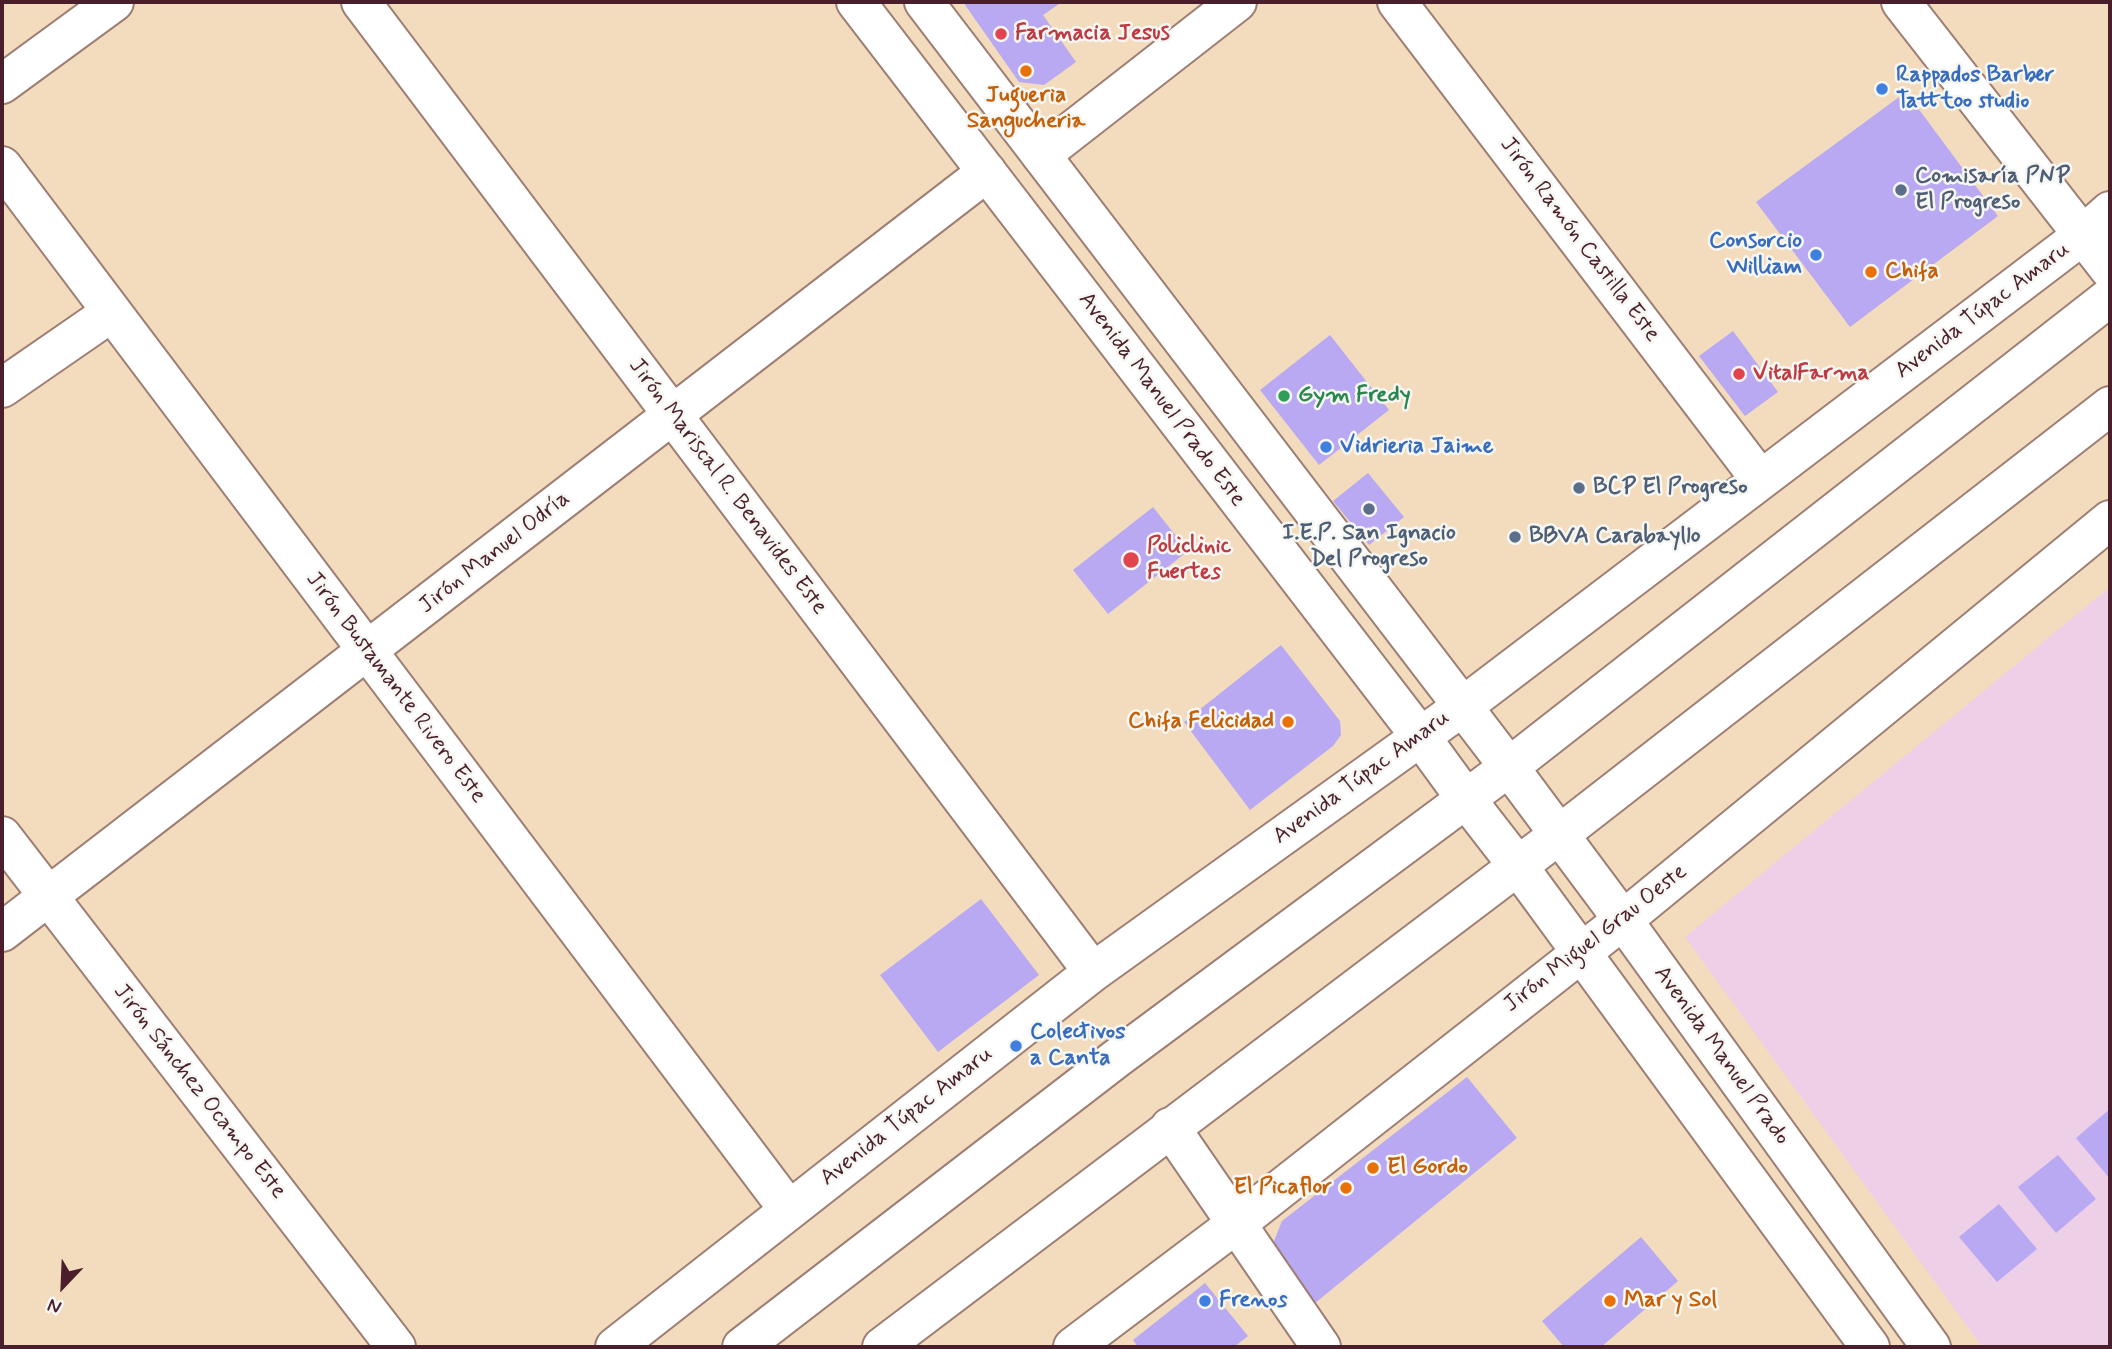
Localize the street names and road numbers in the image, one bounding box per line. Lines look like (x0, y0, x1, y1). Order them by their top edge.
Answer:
street label: Jirón Ramón Castilla Este (1493, 132, 1665, 348)
street label: Avenida Túpac Amaru (1890, 236, 2076, 386)
street label: Avenida Manuel Prado Este (1071, 287, 1251, 513)
street label: Jirón Mariscal R. Benavides Este (621, 353, 833, 621)
street label: Jirón Manuel Odría (414, 485, 576, 621)
street label: Jirón Bustamante Rivero Este (299, 567, 491, 809)
street label: Avenida Túpac Amaru (1268, 705, 1456, 851)
street label: Jirón Miguel Grau Oeste (1499, 859, 1693, 1019)
street label: Avenida Manuel Prado (1647, 961, 1795, 1151)
street label: Jirón Sánchez Ocampo Este (107, 979, 291, 1205)
street label: Avenida Túpac Amaru (815, 1041, 999, 1193)

